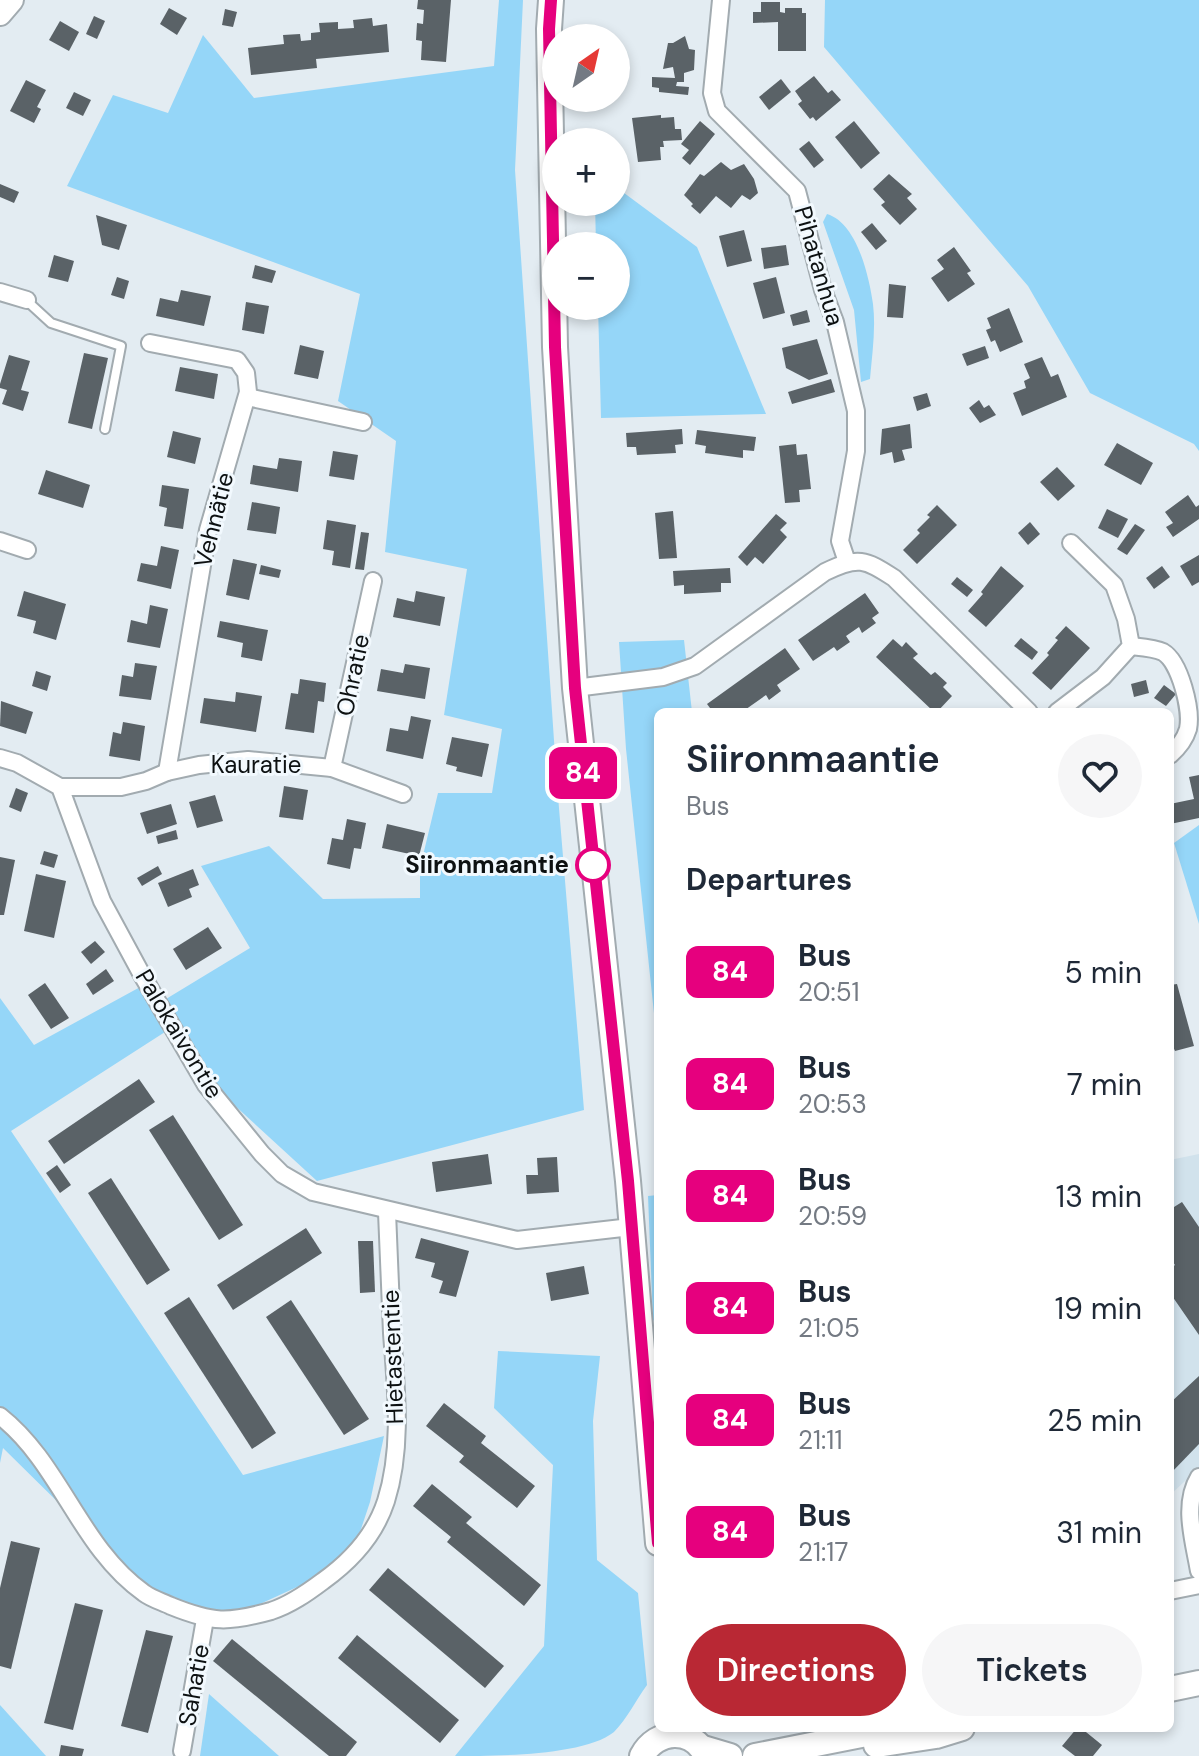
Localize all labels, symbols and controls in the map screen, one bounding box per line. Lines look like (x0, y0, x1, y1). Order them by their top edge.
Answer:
north arrow (542, 24, 630, 112)
map controls (542, 24, 630, 320)
button: + (542, 128, 630, 216)
street label: Pihatanhua (788, 202, 851, 329)
button: − (542, 232, 630, 320)
street label: Vehnätie (187, 469, 240, 571)
street label: Ohratie (329, 631, 376, 719)
text: Siironmaantie (686, 734, 940, 784)
button: heart (1058, 734, 1142, 818)
line badge: 84 (547, 747, 619, 799)
street label: Kauratie (211, 749, 301, 780)
text: 84 (565, 754, 601, 791)
text: Bus (686, 789, 730, 823)
marker: Siironmaantie (576, 848, 610, 882)
place label: Siironmaantie (405, 849, 569, 880)
text: Departures (686, 860, 852, 899)
text: Bus (798, 936, 852, 975)
text: 84 (712, 953, 748, 990)
text: 5 min (1065, 953, 1142, 992)
street label: Palokaivontie (129, 963, 230, 1104)
text: 20:51 (798, 975, 860, 1009)
text: Bus (798, 1048, 852, 1087)
text: 84 (712, 1065, 748, 1102)
text: 7 min (1067, 1065, 1142, 1104)
text: 20:53 (798, 1087, 867, 1121)
text: Bus (798, 1160, 852, 1199)
text: 84 (712, 1177, 748, 1214)
text: 13 min (1056, 1177, 1142, 1216)
text: 20:59 (798, 1199, 867, 1233)
text: Bus (798, 1272, 852, 1311)
street label: Hietastentie (375, 1289, 410, 1425)
text: 84 (712, 1289, 748, 1326)
text: 19 min (1055, 1289, 1142, 1328)
text: 21:05 (798, 1311, 860, 1345)
text: Bus (798, 1384, 852, 1423)
text: 84 (712, 1401, 748, 1438)
text: 25 min (1047, 1401, 1142, 1440)
text: 21:11 (798, 1423, 843, 1457)
text: Bus (798, 1496, 852, 1535)
text: 84 (712, 1513, 748, 1550)
text: 31 min (1056, 1513, 1142, 1552)
text: 21:17 (798, 1535, 848, 1569)
button: Directions (686, 1624, 906, 1716)
button: Tickets (922, 1624, 1142, 1716)
street label: Sahatie (171, 1642, 216, 1728)

